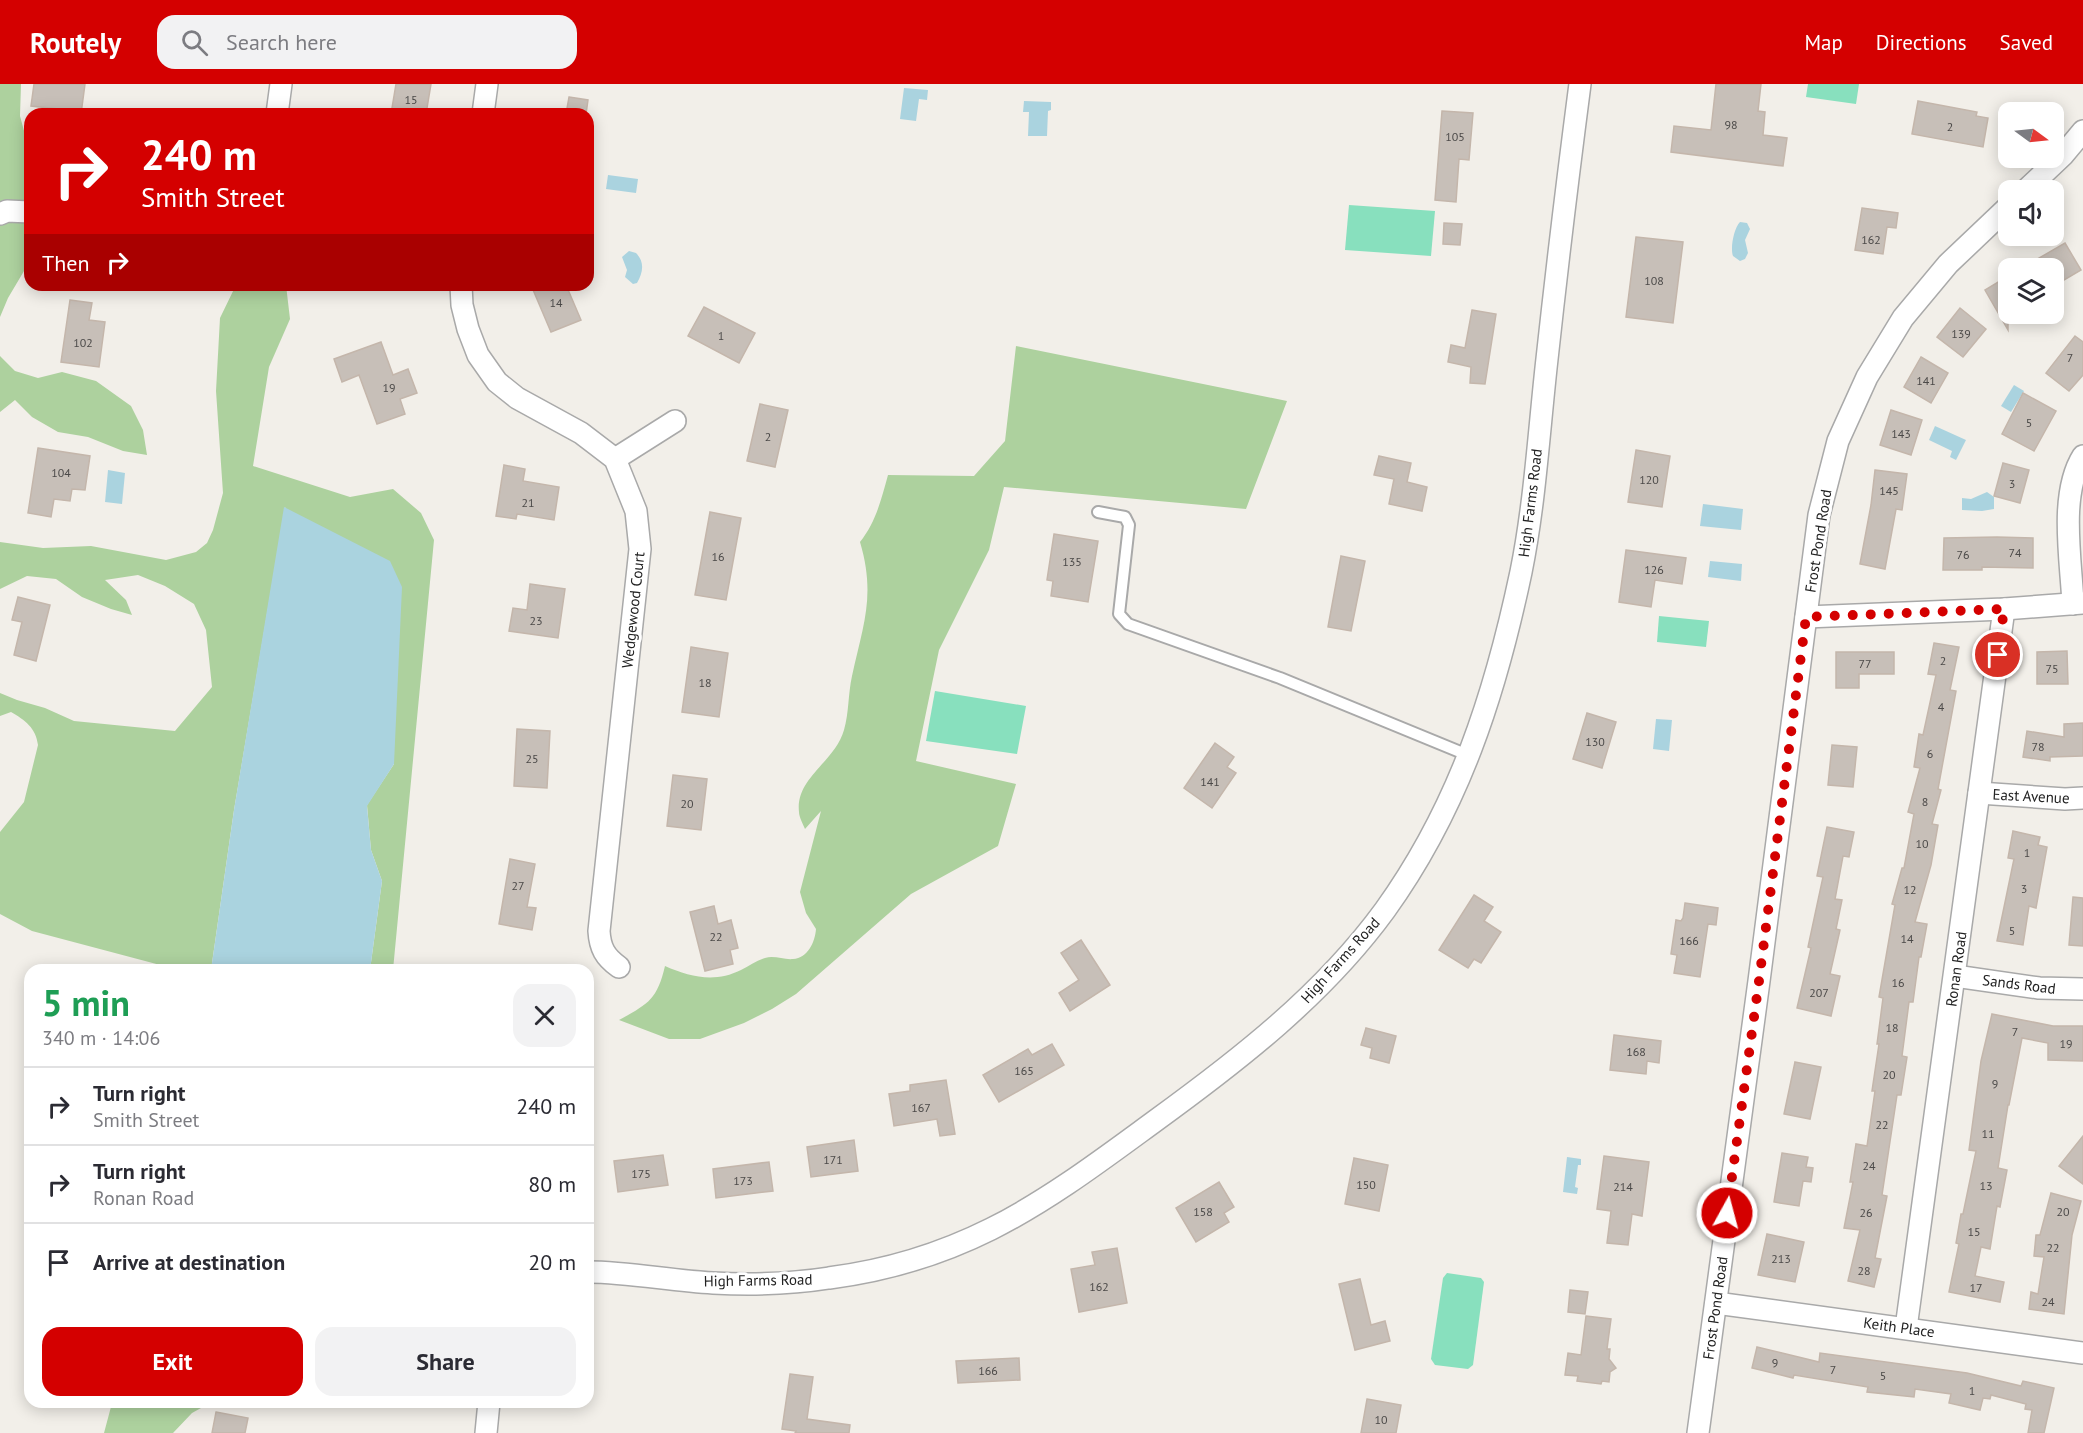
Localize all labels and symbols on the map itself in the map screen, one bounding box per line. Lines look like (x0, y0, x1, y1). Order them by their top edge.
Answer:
house number: 15 (404, 92, 418, 107)
north arrow (1998, 102, 2064, 168)
house number: 98 (1724, 117, 1738, 132)
house number: 2 (1947, 119, 1953, 134)
house number: 105 (1445, 129, 1465, 144)
house number: 162 (1861, 232, 1881, 247)
house number: 108 (1644, 273, 1664, 288)
house number: 14 (549, 295, 563, 310)
house number: 139 (1951, 326, 1971, 341)
house number: 1 (718, 328, 724, 343)
house number: 102 (73, 335, 93, 350)
house number: 7 (2067, 350, 2073, 365)
house number: 141 (1916, 373, 1936, 388)
house number: 19 (382, 380, 396, 395)
house number: 5 (2026, 415, 2032, 430)
house number: 143 (1891, 426, 1911, 441)
house number: 2 (765, 429, 771, 444)
street label: High Farms Road (1514, 448, 1546, 558)
house number: 104 (51, 465, 71, 480)
house number: 120 (1639, 472, 1659, 487)
house number: 3 (2009, 476, 2015, 491)
house number: 145 (1879, 483, 1899, 498)
street label: Frost Pond Road (1800, 488, 1836, 594)
house number: 21 (521, 495, 535, 510)
house number: 74 (2008, 545, 2022, 560)
house number: 76 (1956, 547, 1970, 562)
house number: 16 (711, 549, 725, 564)
street label: Wedgewood Court (617, 551, 649, 669)
house number: 135 (1062, 554, 1082, 569)
house number: 126 (1644, 562, 1664, 577)
house number: 23 (529, 613, 543, 628)
pin (1972, 629, 2023, 680)
house number: 2 (1940, 653, 1946, 668)
house number: 77 (1858, 656, 1872, 671)
house number: 75 (2045, 661, 2059, 676)
house number: 18 (698, 675, 712, 690)
house number: 4 (1938, 699, 1945, 714)
house number: 130 (1585, 734, 1605, 749)
house number: 78 (2031, 739, 2045, 754)
house number: 6 (1927, 746, 1933, 761)
house number: 25 (525, 751, 539, 766)
house number: 141 (1200, 774, 1220, 789)
street label: East Avenue (1992, 784, 2070, 808)
house number: 8 (1922, 794, 1928, 809)
house number: 20 (680, 796, 694, 811)
house number: 10 (1915, 836, 1929, 851)
house number: 1 (2024, 845, 2030, 860)
house number: 27 (511, 878, 525, 893)
house number: 3 (2021, 881, 2027, 896)
house number: 12 (1903, 882, 1917, 897)
street label: High Farms Road (1296, 913, 1384, 1007)
house number: 5 (2009, 923, 2015, 938)
house number: 22 (709, 929, 723, 944)
street label: Ronan Road (1941, 930, 1971, 1008)
house number: 14 (1900, 931, 1914, 946)
house number: 166 (1679, 933, 1699, 948)
street label: Sands Road (1981, 970, 2057, 998)
house number: 16 (1891, 975, 1905, 990)
house number: 207 (1809, 985, 1829, 1000)
house number: 18 (1885, 1020, 1899, 1035)
house number: 7 (2012, 1024, 2018, 1039)
house number: 19 (2059, 1036, 2073, 1051)
house number: 168 (1626, 1044, 1646, 1059)
house number: 165 (1014, 1063, 1034, 1078)
house number: 20 (1882, 1067, 1896, 1082)
house number: 9 (1992, 1076, 1998, 1091)
house number: 167 (911, 1100, 931, 1115)
house number: 22 (1875, 1117, 1889, 1132)
house number: 11 (1981, 1126, 1995, 1141)
house number: 171 (823, 1152, 843, 1167)
house number: 24 (1862, 1158, 1876, 1173)
house number: 175 (631, 1166, 651, 1181)
house number: 173 (733, 1173, 753, 1188)
house number: 150 (1356, 1177, 1376, 1192)
house number: 13 (1979, 1178, 1993, 1193)
house number: 214 (1613, 1179, 1633, 1194)
position arrow (1695, 1181, 1759, 1245)
house number: 158 (1193, 1204, 1213, 1219)
house number: 20 (2056, 1204, 2070, 1219)
house number: 26 (1859, 1205, 1873, 1220)
house number: 15 (1967, 1224, 1981, 1239)
house number: 22 (2046, 1240, 2060, 1255)
house number: 213 (1771, 1251, 1791, 1266)
street label: Frost Pond Road (1698, 1255, 1732, 1361)
house number: 28 (1857, 1263, 1871, 1278)
street label: High Farms Road (703, 1270, 813, 1290)
house number: 162 (1089, 1279, 1109, 1294)
house number: 17 (1969, 1280, 1983, 1295)
house number: 24 (2041, 1294, 2055, 1309)
street label: Keith Place (1862, 1313, 1936, 1341)
house number: 9 (1772, 1355, 1778, 1370)
house number: 7 (1830, 1362, 1836, 1377)
house number: 166 (978, 1363, 998, 1378)
house number: 5 (1880, 1368, 1886, 1383)
house number: 1 (1969, 1383, 1975, 1398)
house number: 10 (1374, 1412, 1388, 1427)

